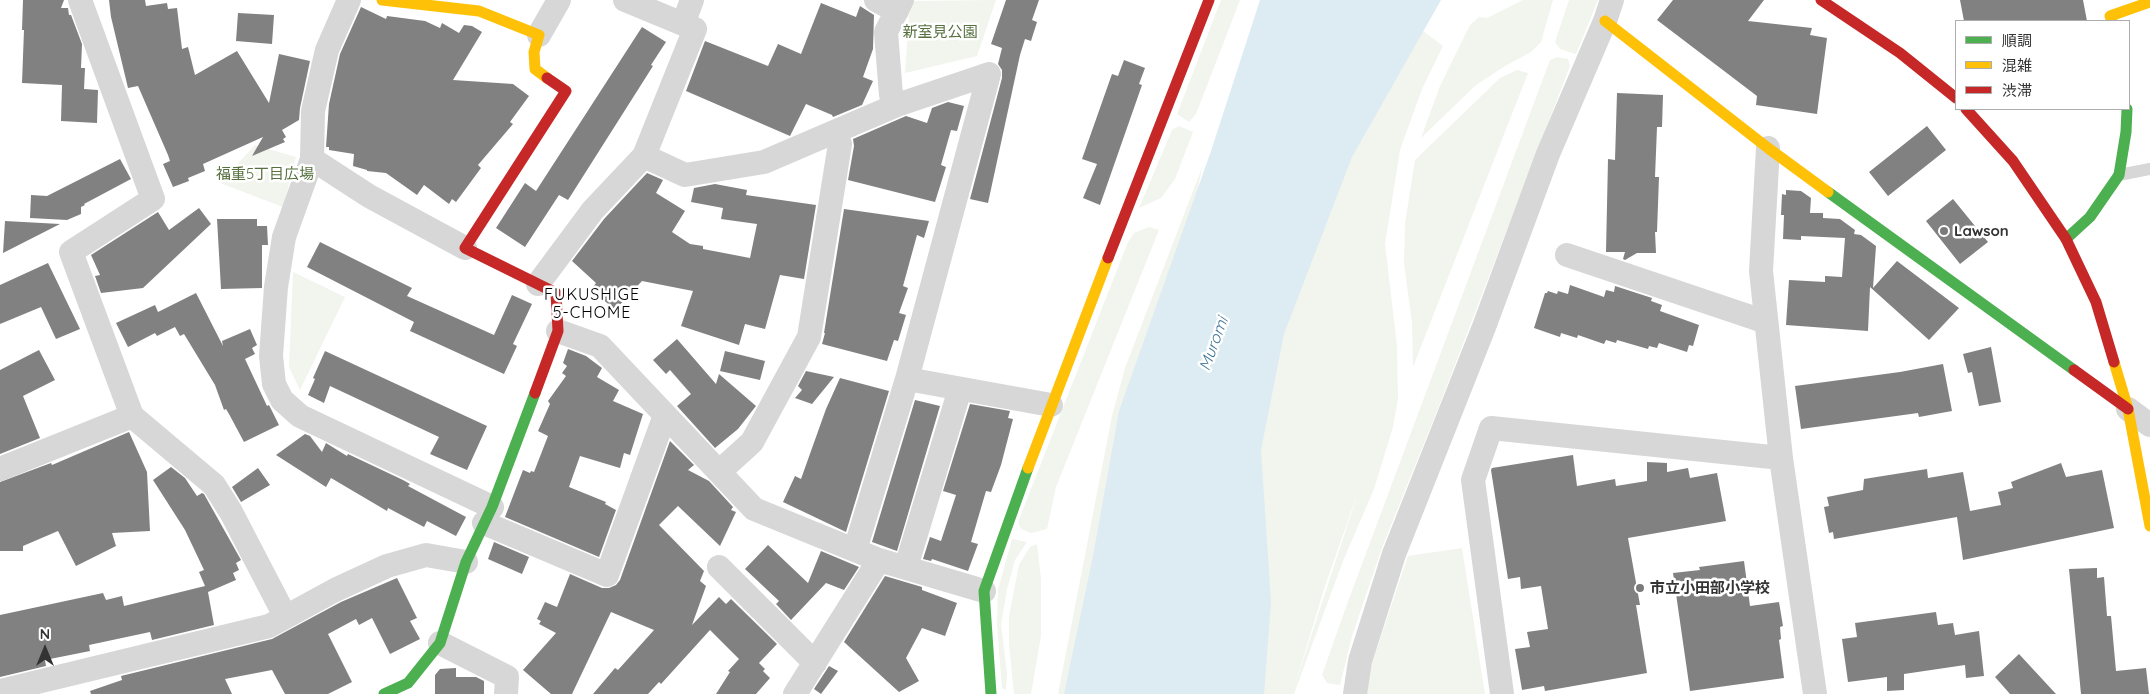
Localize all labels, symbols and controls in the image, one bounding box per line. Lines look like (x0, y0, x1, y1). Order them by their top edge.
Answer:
legend (1955, 20, 2130, 110)
park label: 新室見公園 (903, 23, 977, 41)
text: 順調 (2002, 31, 2032, 50)
text: 混雑 (2002, 56, 2032, 75)
text: 渋滞 (2002, 81, 2032, 100)
park label: 福重5丁目広場 (216, 165, 314, 183)
place label: Lawson (1954, 222, 2009, 240)
marker: Lawson (1938, 225, 1950, 237)
district label: FUKUSHIGE 5-CHOME (543, 285, 641, 323)
water label: Muromi (1195, 314, 1233, 374)
place label: 市立小田部小学校 (1650, 579, 1770, 597)
marker: 市立小田部小学校 (1634, 582, 1646, 594)
north arrow (20, 624, 70, 674)
text: N (40, 625, 50, 643)

